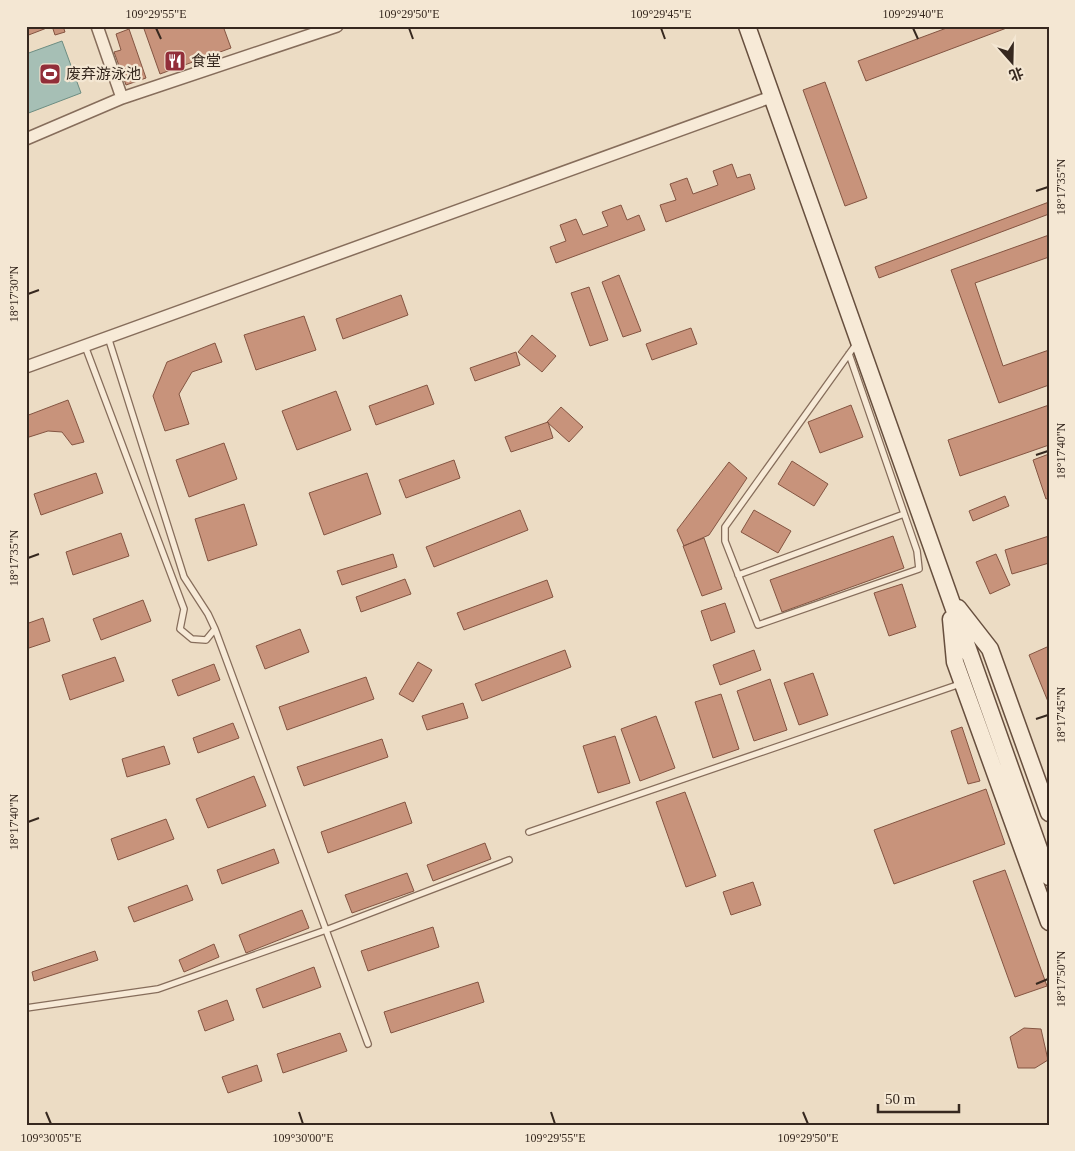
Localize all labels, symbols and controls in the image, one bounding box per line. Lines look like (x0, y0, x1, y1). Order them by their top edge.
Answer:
text: 109°29'55"E (125, 7, 187, 21)
text: 109°29'50"E (378, 7, 440, 21)
text: 109°29'45"E (630, 7, 692, 21)
text: 109°29'40"E (882, 7, 944, 21)
north arrow (988, 38, 1038, 88)
restaurant icon: 食堂 (163, 49, 187, 73)
place label: 食堂 (191, 53, 221, 69)
sports icon: 废弃游泳池 (38, 62, 62, 86)
text: 北 (1007, 64, 1025, 83)
place label: 废弃游泳池 (66, 66, 141, 82)
text: 18°17'35"N (1054, 158, 1068, 215)
text: 18°17'30"N (7, 265, 21, 322)
text: 18°17'40"N (1054, 422, 1068, 479)
text: 18°17'35"N (7, 529, 21, 586)
text: 18°17'45"N (1054, 686, 1068, 743)
text: 18°17'40"N (7, 793, 21, 850)
text: 18°17'50"N (1054, 950, 1068, 1007)
scale bar (878, 1081, 959, 1113)
text: 50 m (885, 1091, 916, 1107)
text: 109°30'05"E (20, 1131, 82, 1145)
text: 109°30'00"E (272, 1131, 334, 1145)
text: 109°29'55"E (524, 1131, 586, 1145)
text: 109°29'50"E (777, 1131, 839, 1145)

